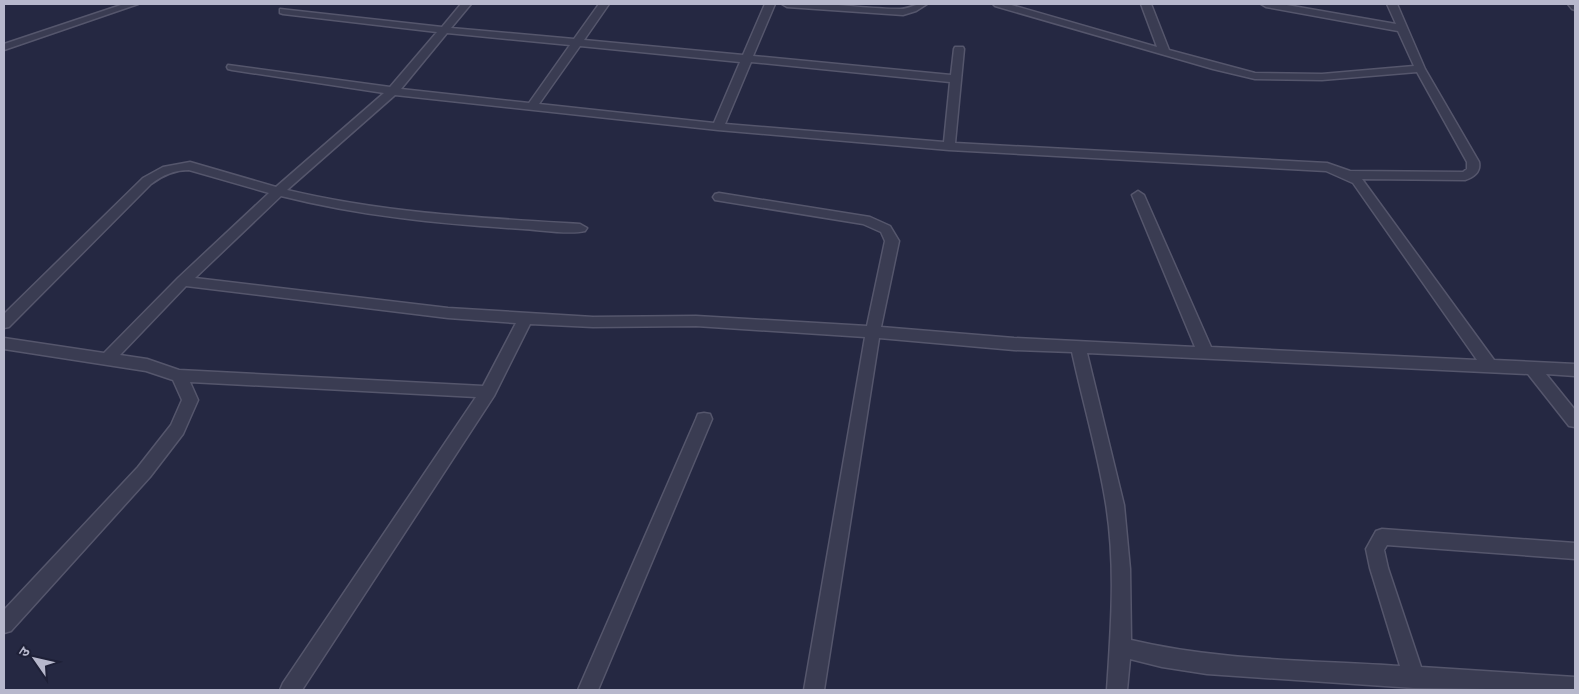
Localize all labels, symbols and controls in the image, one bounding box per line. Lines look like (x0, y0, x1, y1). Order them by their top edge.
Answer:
north arrow (10, 634, 60, 684)
text: उ (15, 643, 34, 660)

